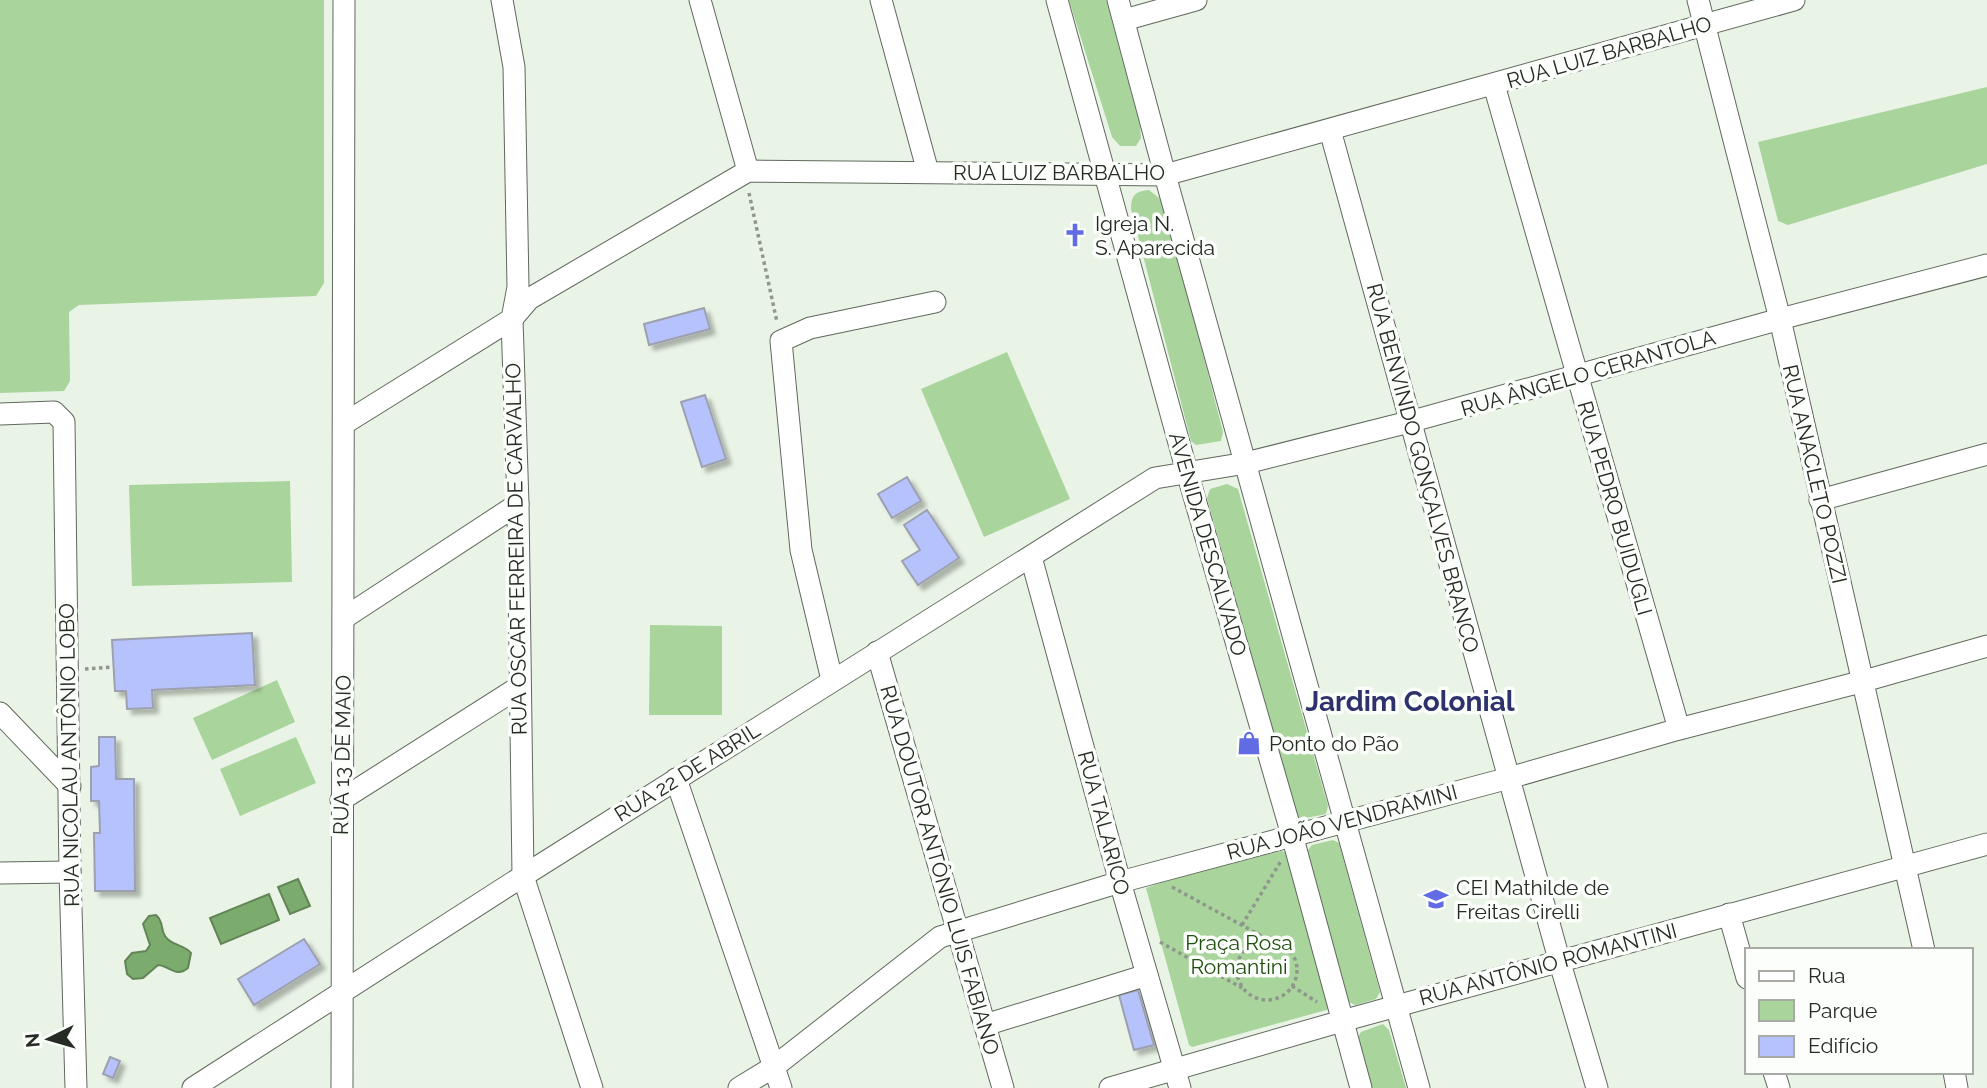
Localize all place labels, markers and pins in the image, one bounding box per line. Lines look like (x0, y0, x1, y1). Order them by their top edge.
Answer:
place label: Igreja N. S. Aparecida (1095, 211, 1215, 260)
church icon: Igreja N. S. Aparecida (1061, 221, 1089, 249)
shop icon: Ponto do Pão (1235, 729, 1263, 757)
place label: Ponto do Pão (1269, 731, 1399, 756)
place label: CEI Mathilde de Freitas Cirelli (1456, 875, 1609, 924)
school or university icon: CEI Mathilde de Freitas Cirelli (1422, 885, 1450, 913)

